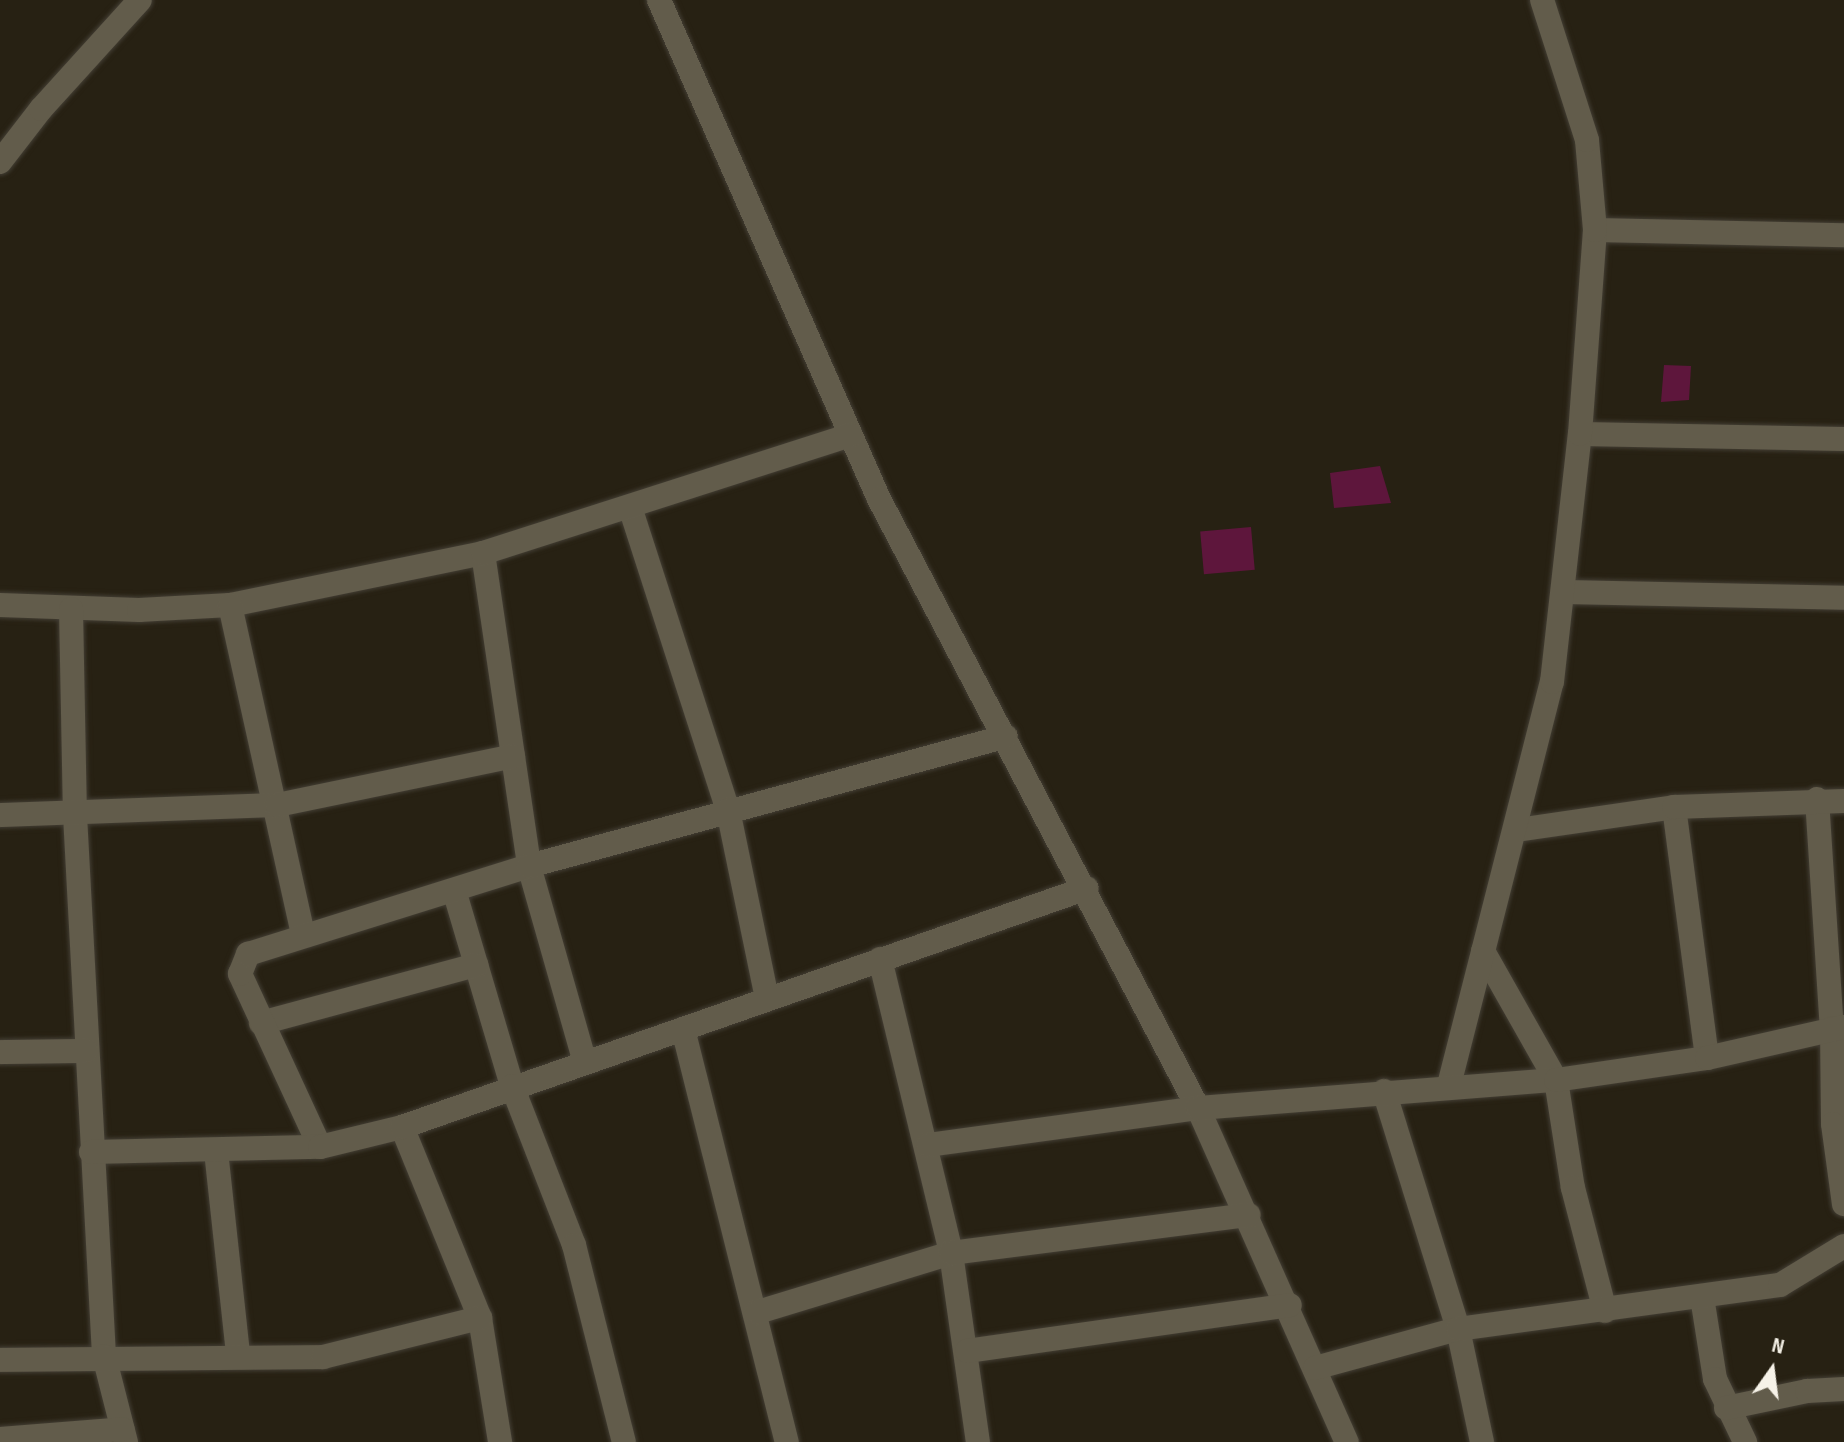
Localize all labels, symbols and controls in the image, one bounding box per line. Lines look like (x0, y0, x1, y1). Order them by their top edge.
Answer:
north arrow (1732, 1330, 1812, 1410)
text: N (1769, 1332, 1787, 1361)

